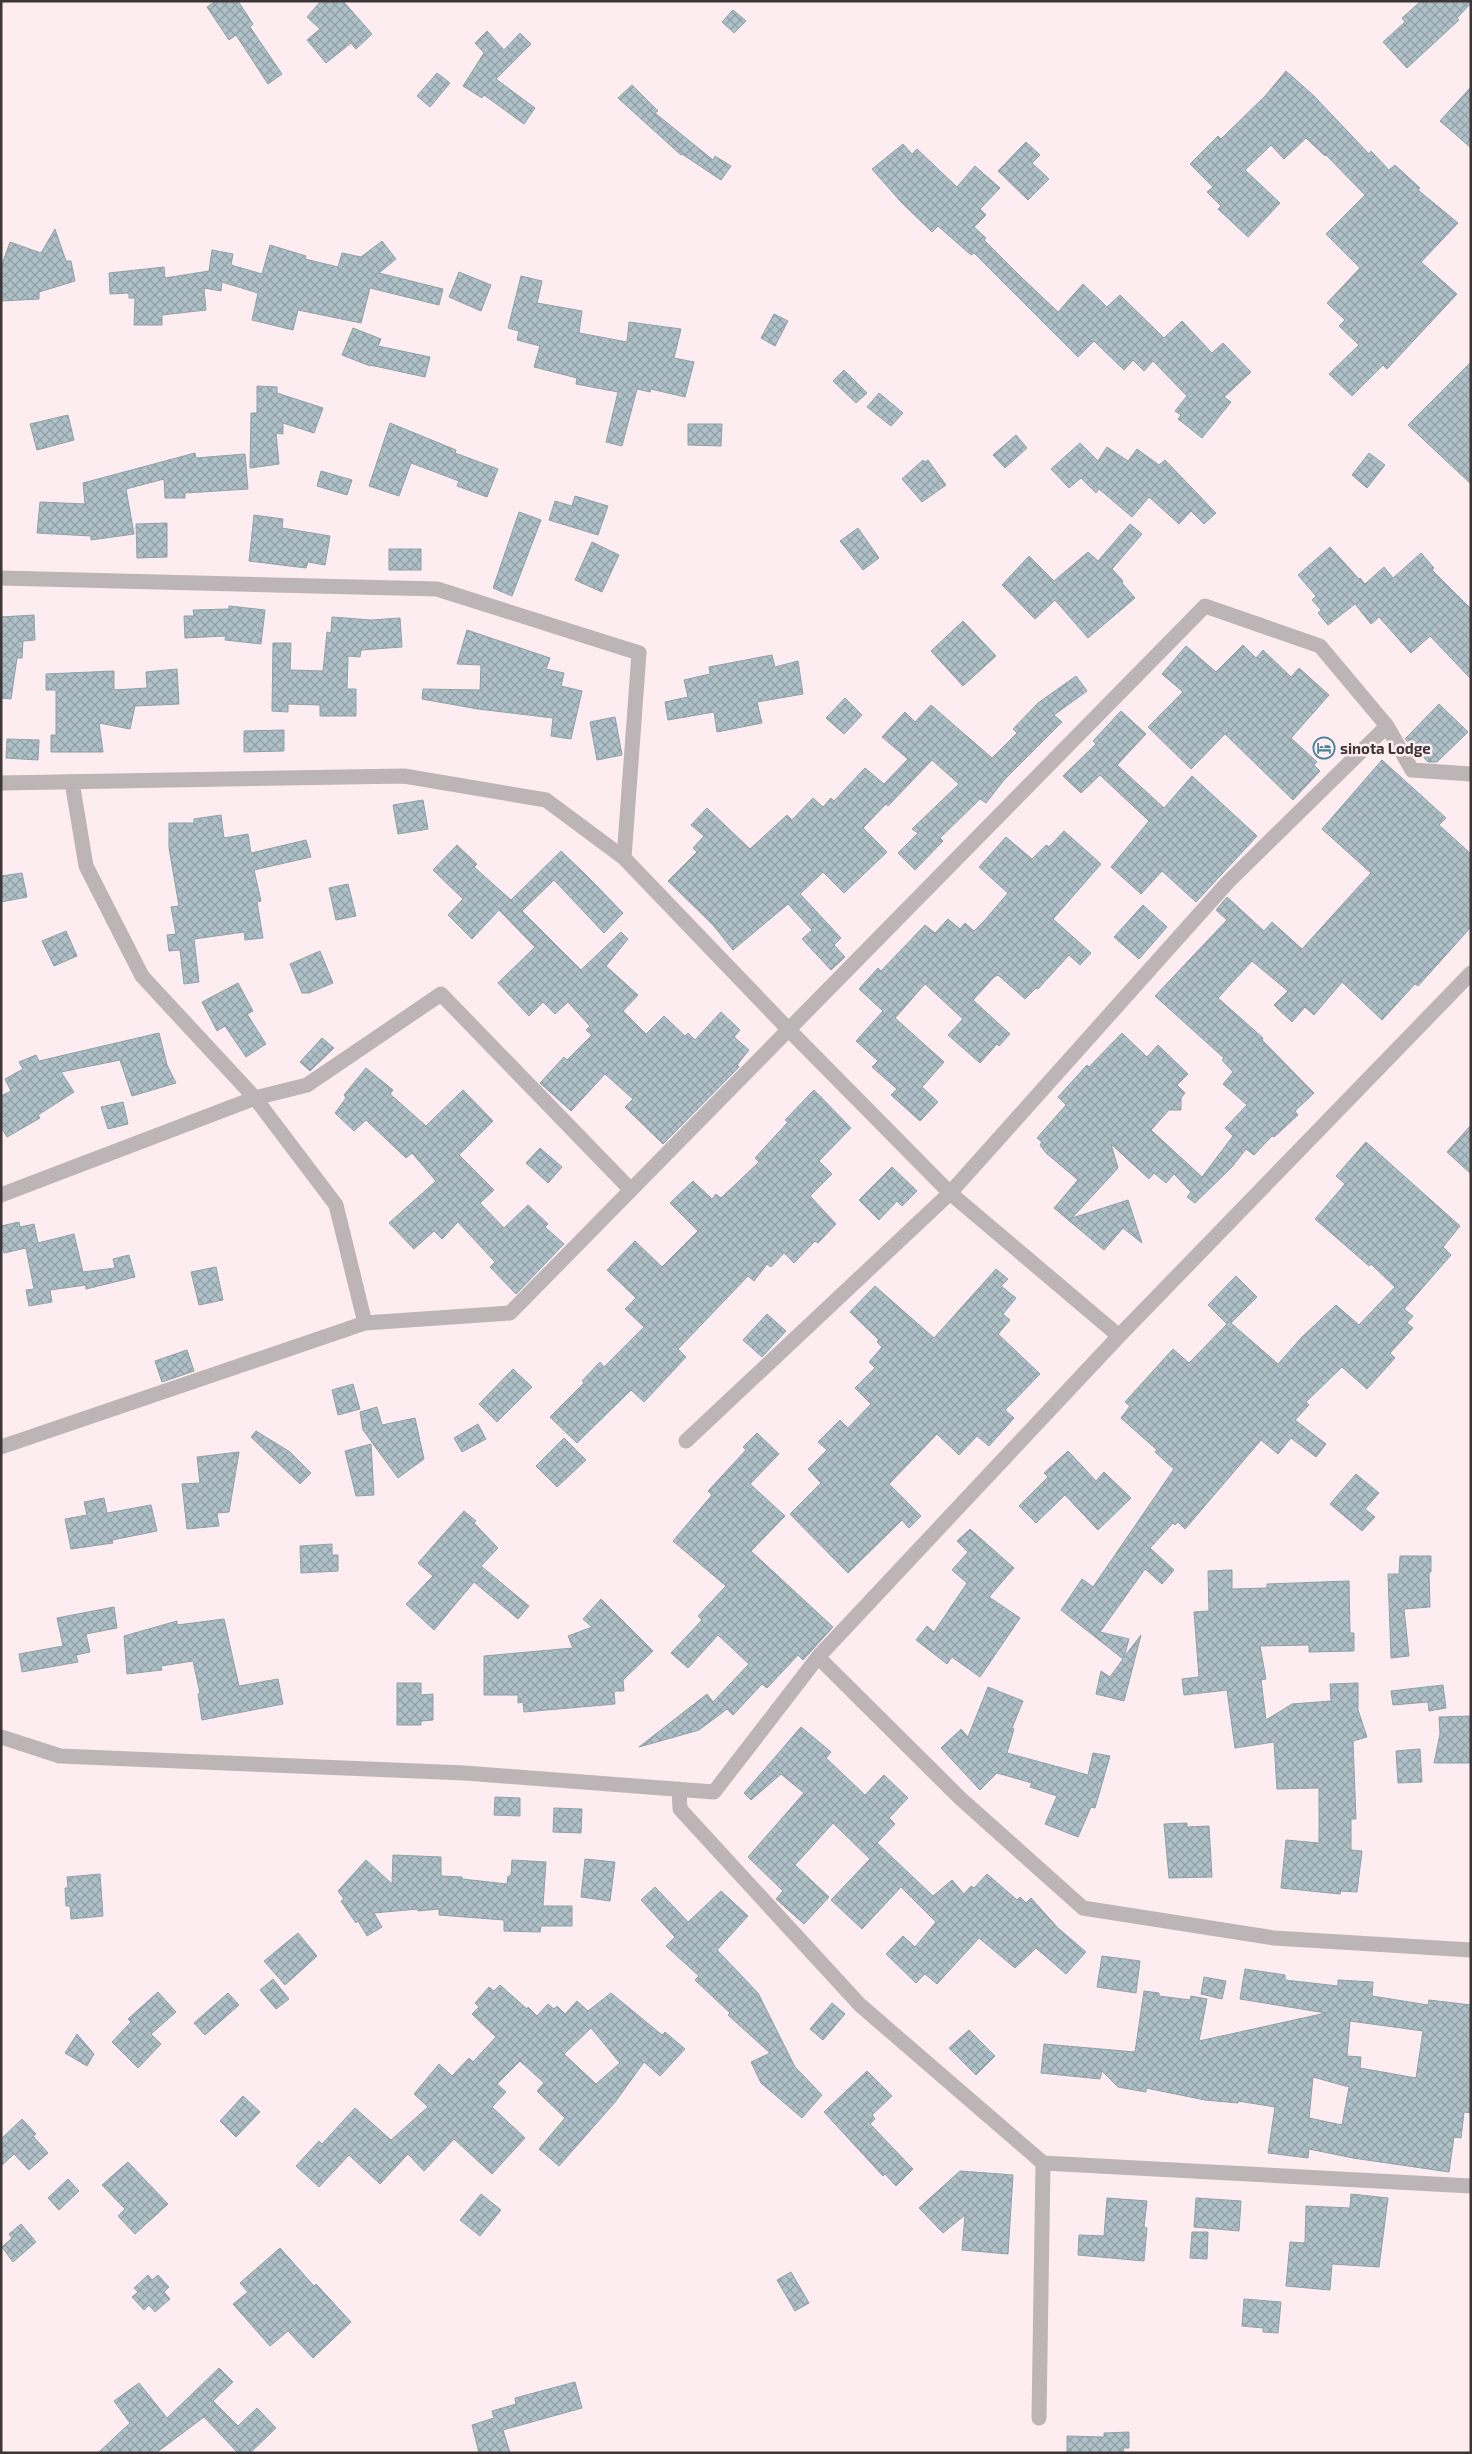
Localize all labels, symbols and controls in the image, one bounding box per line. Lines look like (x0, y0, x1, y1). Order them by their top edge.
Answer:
hotel icon: sinota Lodge (1312, 736, 1336, 760)
place label: sinota Lodge (1340, 739, 1431, 757)

